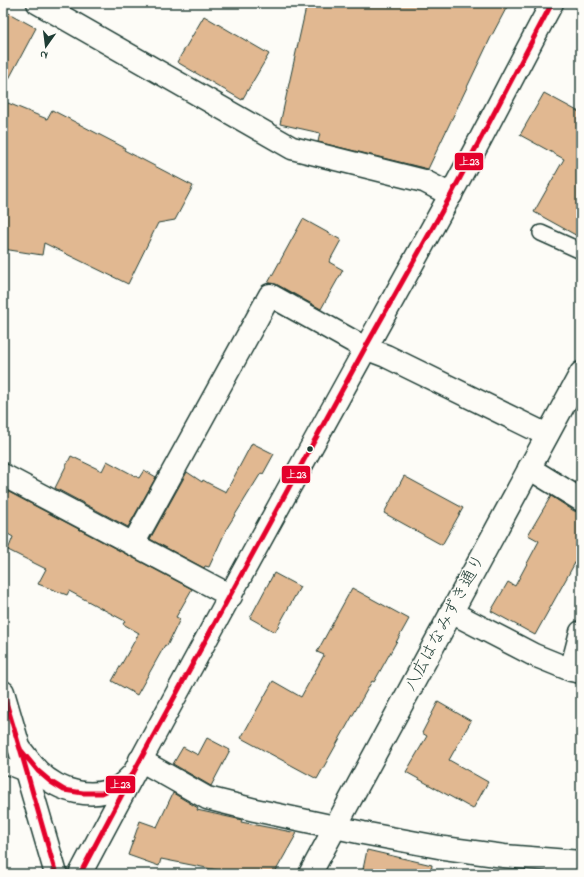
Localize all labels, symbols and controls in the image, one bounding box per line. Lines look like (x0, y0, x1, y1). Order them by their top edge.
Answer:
north arrow (26, 26, 66, 66)
text: N (38, 46, 49, 63)
line badge: 上23 (454, 152, 484, 171)
text: 上23 (458, 154, 480, 170)
unlabelled marker (305, 444, 315, 454)
line badge: 上23 (281, 465, 311, 484)
text: 上23 (285, 467, 307, 483)
street label: 八広はなみずき通り (398, 550, 492, 696)
line badge: 上23 (105, 775, 136, 794)
text: 上23 (109, 777, 131, 793)

